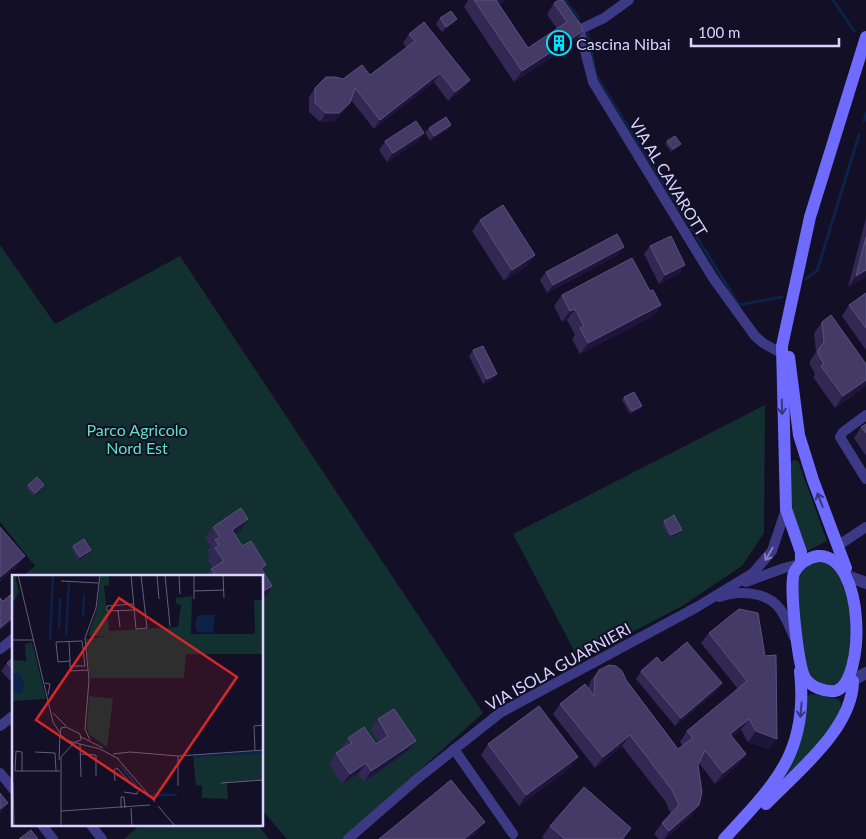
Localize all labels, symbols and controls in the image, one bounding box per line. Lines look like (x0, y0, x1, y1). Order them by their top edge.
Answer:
scale bar (691, 15, 838, 47)
text: 100 m (698, 23, 740, 41)
building icon: Cascina Nibai (546, 30, 572, 56)
place label: Cascina Nibai (576, 34, 671, 53)
street label: VIA AL CAVAROTT (626, 115, 712, 240)
one-way arrow (777, 399, 787, 415)
park label: Parco Agricolo Nord Est (86, 420, 188, 457)
one-way arrow (815, 493, 825, 508)
one-way arrow (764, 547, 774, 561)
inset map (12, 575, 264, 826)
street label: VIA ISOLA GUARNIERI (482, 618, 634, 714)
one-way arrow (796, 701, 806, 717)

